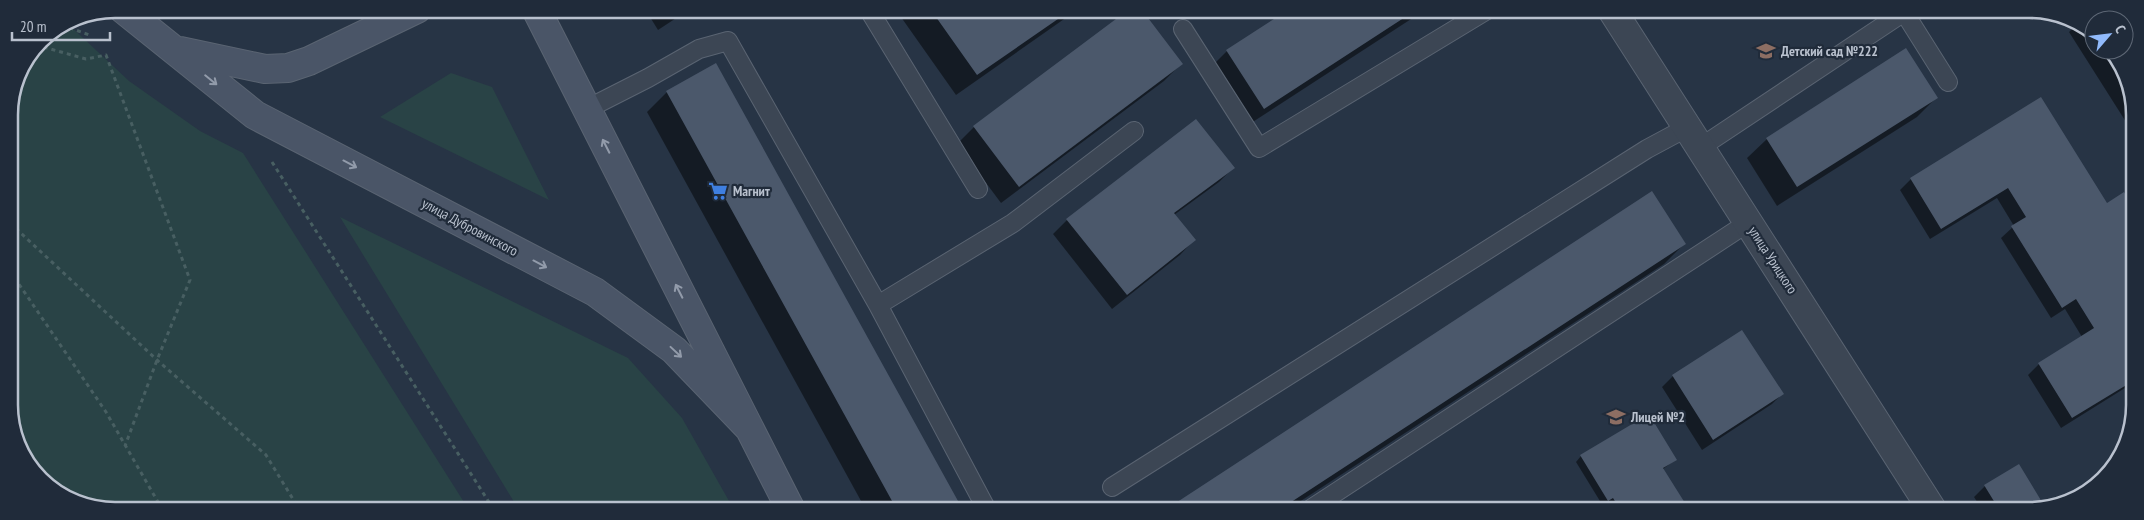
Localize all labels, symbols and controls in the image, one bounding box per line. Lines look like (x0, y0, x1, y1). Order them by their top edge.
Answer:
scale bar (12, 10, 110, 42)
north arrow (2084, 10, 2134, 60)
text: 20 m (20, 17, 46, 36)
text: С (2111, 22, 2130, 36)
school or university icon: Детский сад №222 (1755, 40, 1777, 62)
place label: Детский сад №222 (1781, 42, 1878, 60)
one-way arrow (205, 74, 218, 85)
one-way arrow (601, 139, 610, 154)
one-way arrow (342, 159, 357, 169)
supermarket icon: Магнит (707, 180, 729, 202)
place label: Магнит (733, 182, 770, 200)
street label: улица Дубровинского (419, 194, 521, 260)
street label: улица Урицкого (1745, 223, 1801, 297)
one-way arrow (532, 260, 547, 269)
one-way arrow (674, 284, 683, 299)
one-way arrow (669, 346, 682, 358)
school or university icon: Лицей №2 (1605, 406, 1627, 428)
place label: Лицей №2 (1630, 408, 1685, 426)

